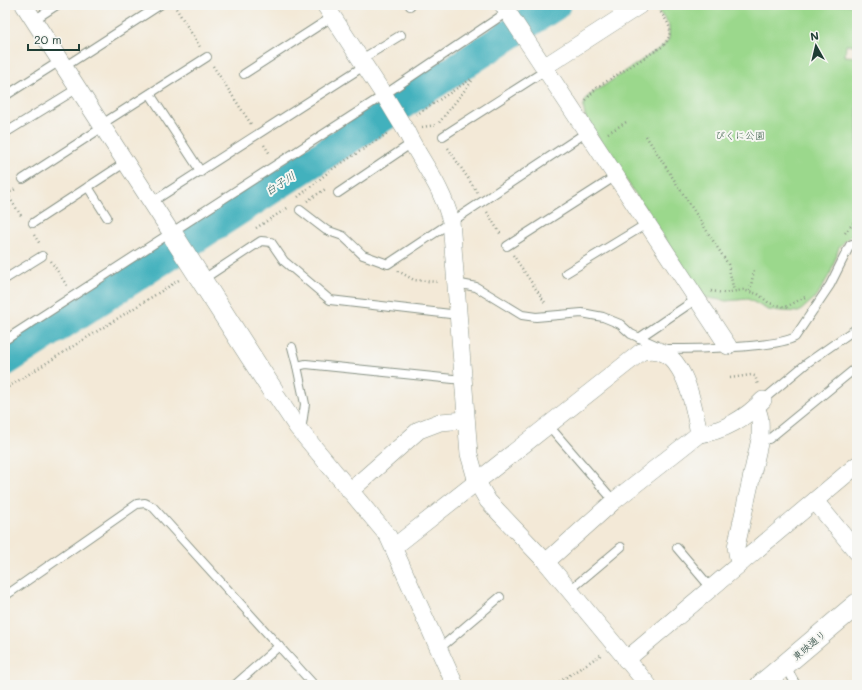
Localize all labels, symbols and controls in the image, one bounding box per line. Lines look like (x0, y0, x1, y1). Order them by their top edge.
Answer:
scale bar (28, 26, 79, 52)
north arrow (796, 26, 836, 66)
text: N (809, 28, 820, 44)
text: 20 m (34, 31, 62, 47)
park label: びくに公園 (715, 128, 765, 142)
water label: 白子川 (262, 168, 298, 198)
street label: 東映通り (789, 627, 829, 663)

